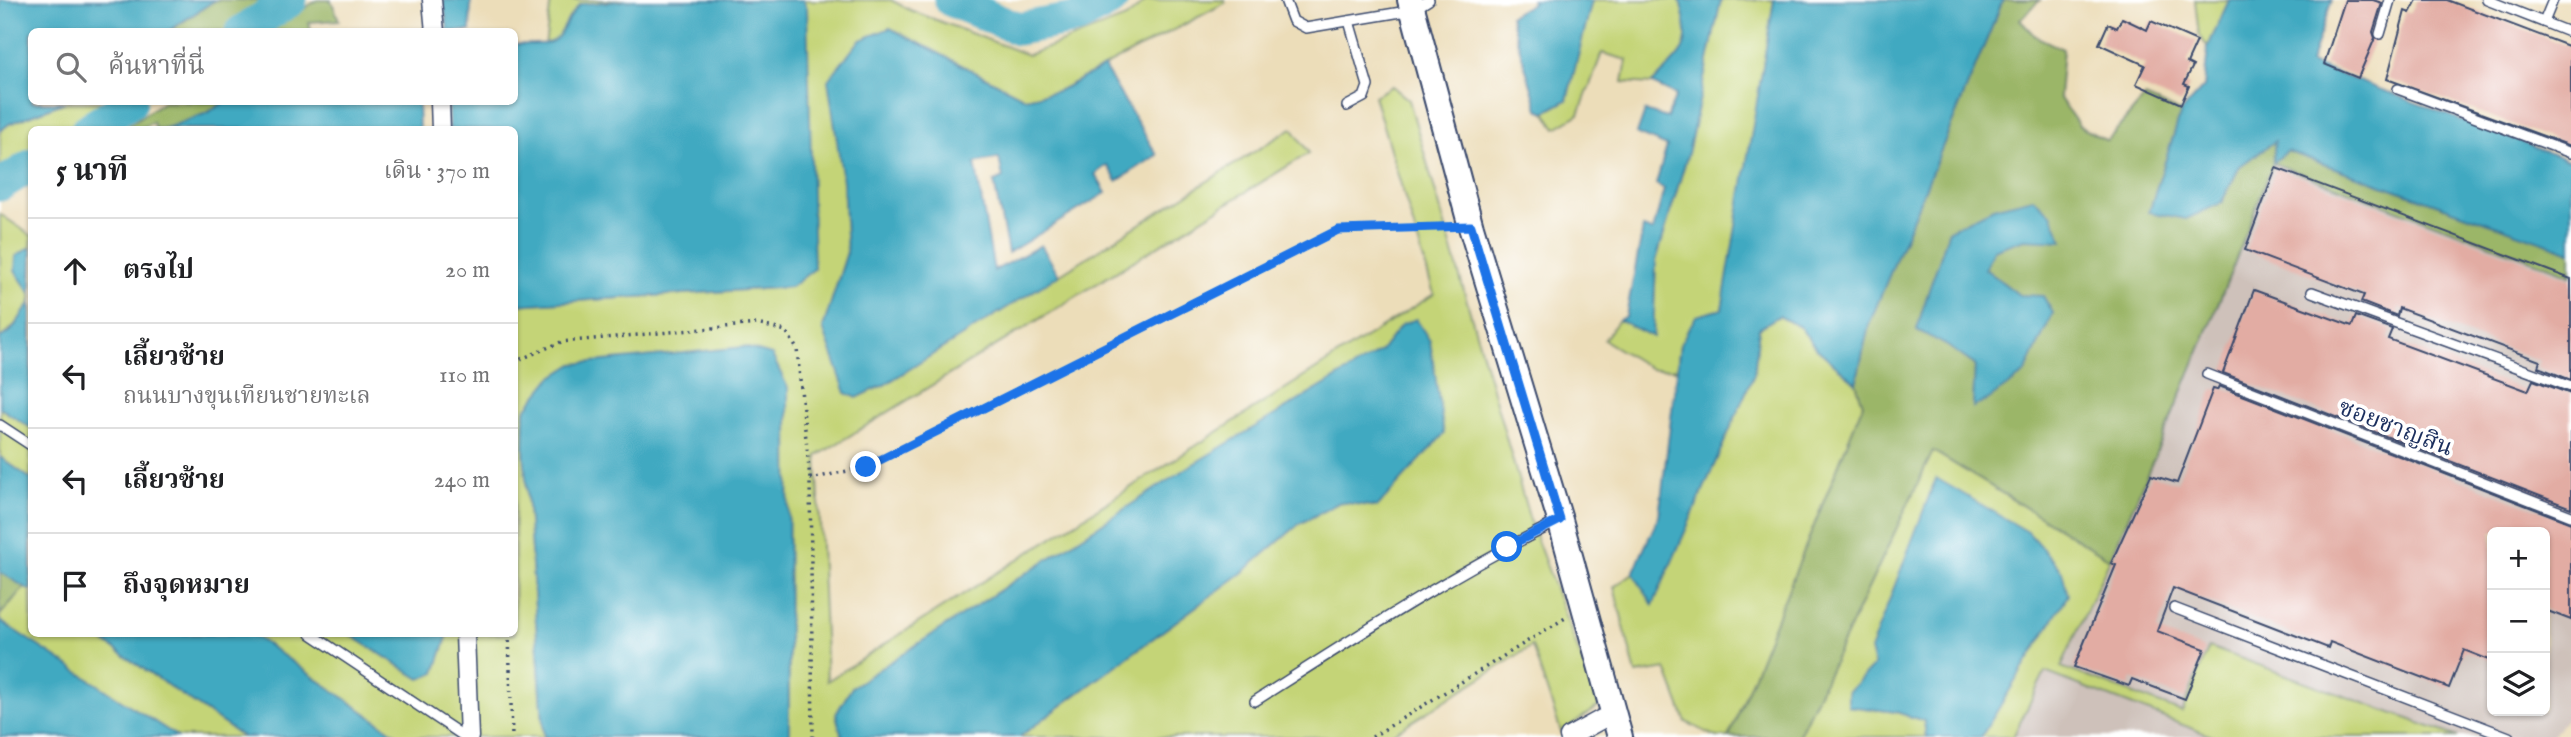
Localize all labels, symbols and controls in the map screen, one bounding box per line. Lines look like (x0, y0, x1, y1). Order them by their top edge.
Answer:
search box (28, 28, 518, 105)
icon: search (52, 48, 90, 86)
text: ค้นหาที่นี่ (108, 50, 205, 83)
text: 5 นาที (56, 153, 128, 191)
text: เดิน · 370 m (384, 157, 490, 186)
icon: ahead (56, 252, 94, 290)
text: ตรงไป (123, 254, 194, 287)
text: 20 m (445, 256, 490, 285)
text: เลี้ยวซ้าย (123, 341, 225, 374)
icon: left (56, 357, 94, 395)
text: 110 m (439, 361, 490, 390)
text: ถนนบางขุนเทียนชายทะเล (123, 382, 371, 411)
street label: ซอยชาญสิน (2334, 392, 2457, 464)
route end (850, 451, 881, 482)
icon: left (56, 462, 94, 500)
text: เลี้ยวซ้าย (123, 464, 225, 497)
text: 240 m (434, 466, 490, 495)
map controls (2487, 527, 2550, 716)
button: + (2487, 527, 2550, 590)
route start (1491, 531, 1522, 562)
icon: arrive (56, 567, 94, 605)
text: ถึงจุดหมาย (123, 569, 250, 602)
button: − (2487, 590, 2550, 653)
button: layers (2487, 653, 2550, 716)

